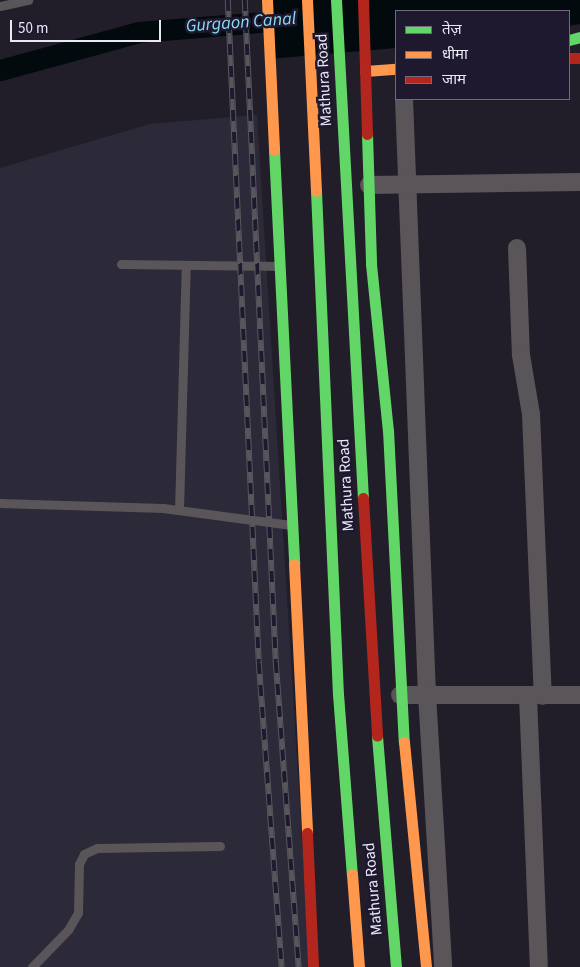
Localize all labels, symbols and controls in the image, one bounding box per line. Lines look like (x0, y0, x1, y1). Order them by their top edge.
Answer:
water label: Gurgaon Canal (185, 8, 297, 38)
scale bar (12, 10, 164, 42)
legend (395, 10, 570, 100)
text: 50 m (18, 18, 48, 39)
text: तेज़ (442, 19, 462, 40)
street label: Mathura Road (312, 33, 336, 127)
text: धीमा (442, 44, 468, 65)
text: जाम (442, 69, 466, 90)
street label: Mathura Road (334, 438, 358, 532)
street label: Mathura Road (359, 842, 387, 936)

